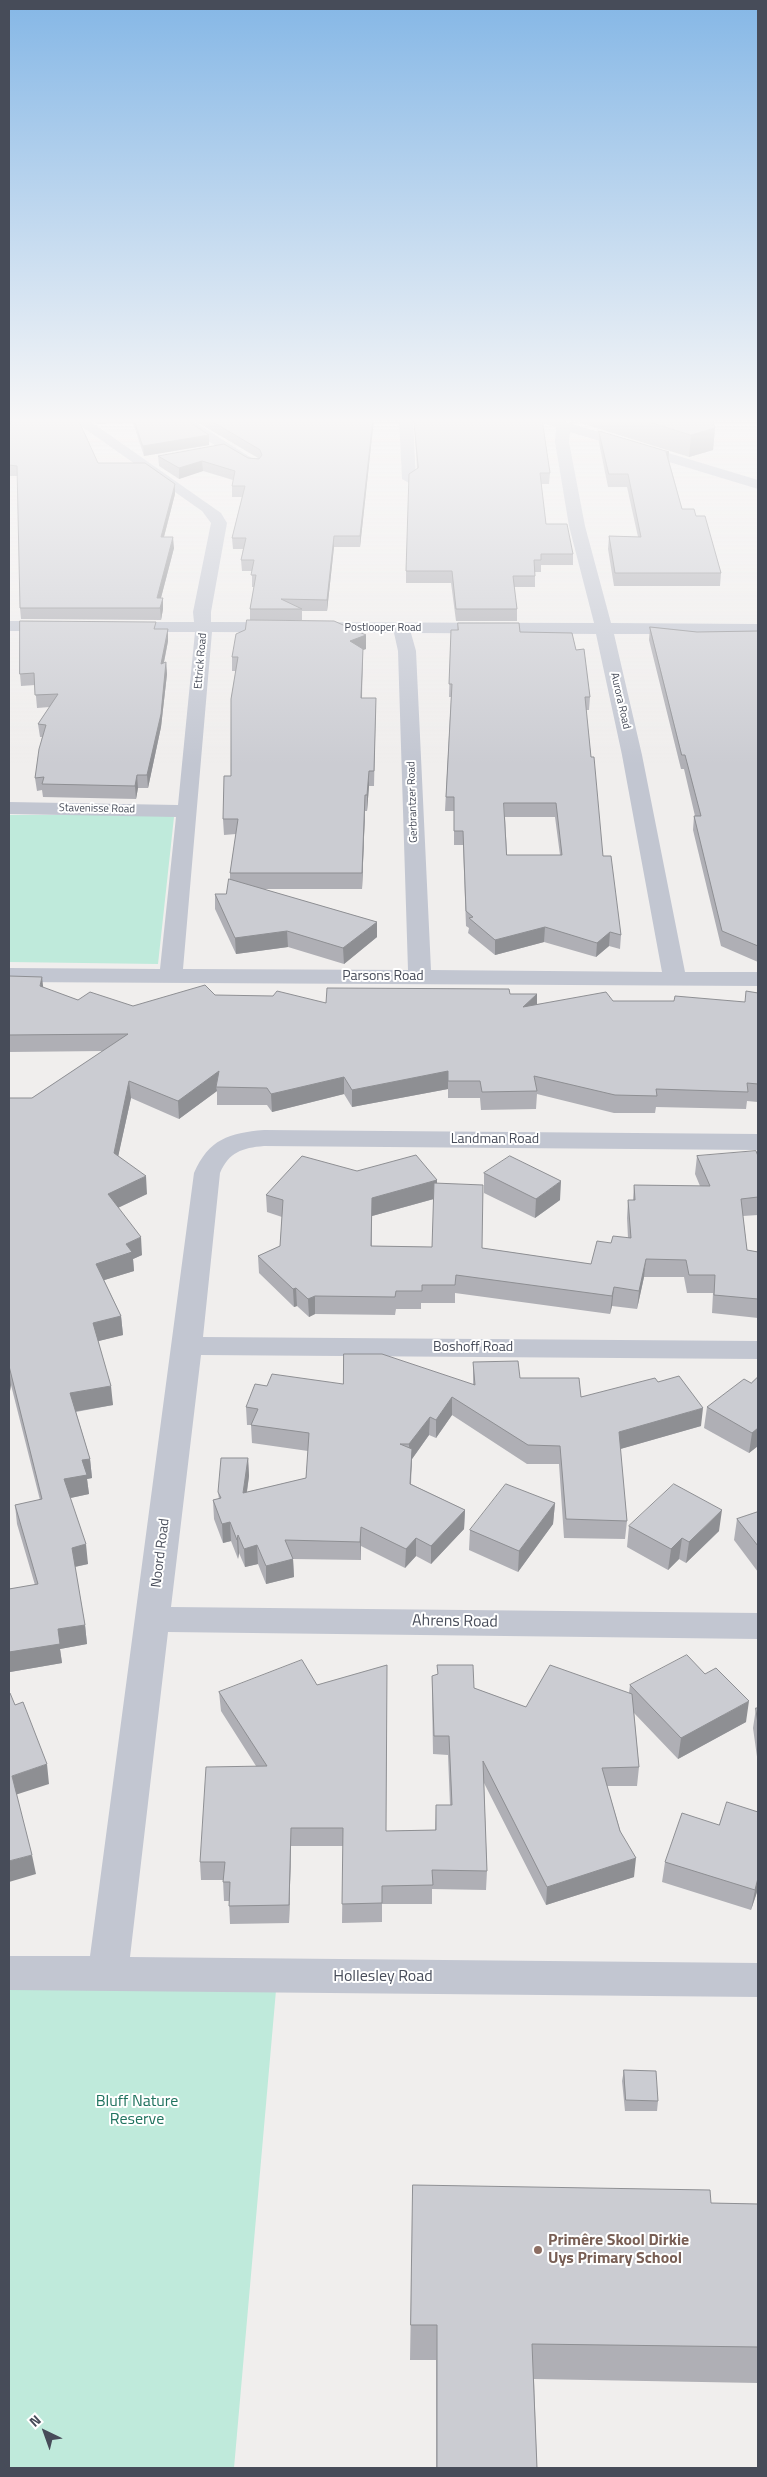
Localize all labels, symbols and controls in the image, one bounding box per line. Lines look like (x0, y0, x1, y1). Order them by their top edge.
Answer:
street label: Postlooper Road (345, 621, 421, 635)
street label: Ettrick Road (192, 632, 210, 690)
street label: Aurora Road (607, 672, 633, 730)
street label: Gerbrantzer Road (405, 761, 421, 843)
street label: Stavenisse Road (59, 802, 135, 816)
street label: Parsons Road (342, 969, 424, 985)
street label: Landman Road (451, 1132, 539, 1148)
street label: Boshoff Road (433, 1340, 513, 1356)
street label: Noord Road (148, 1517, 174, 1589)
street label: Ahrens Road (412, 1612, 498, 1632)
street label: Hollesley Road (333, 1967, 433, 1987)
park label: Bluff Nature Reserve (96, 2092, 178, 2130)
place label: Primêre Skool Dirkie Uys Primary School (548, 2231, 689, 2269)
marker: Primêre Skool Dirkie Uys Primary School (532, 2244, 544, 2256)
north arrow (20, 2407, 70, 2457)
text: N (24, 2409, 45, 2432)

